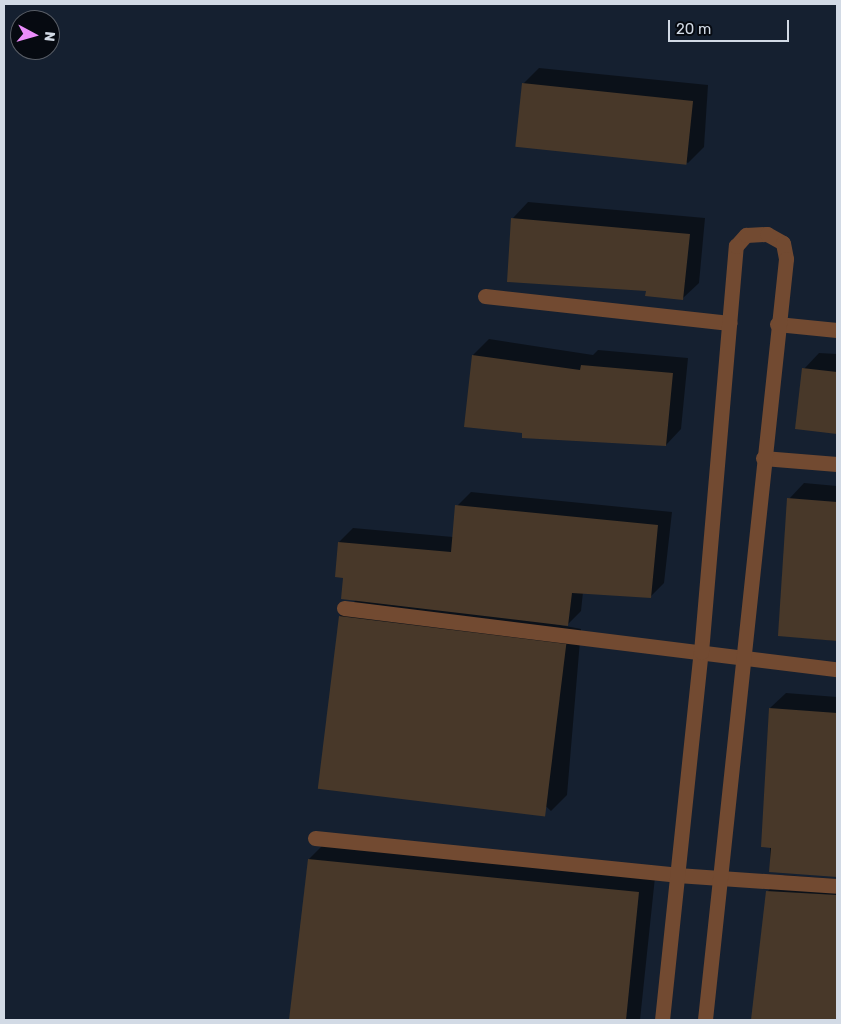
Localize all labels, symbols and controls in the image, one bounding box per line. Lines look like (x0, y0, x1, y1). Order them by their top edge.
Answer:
north arrow (10, 10, 60, 60)
scale bar (671, 10, 792, 42)
text: 20 m (676, 20, 711, 38)
text: N (40, 31, 58, 42)

